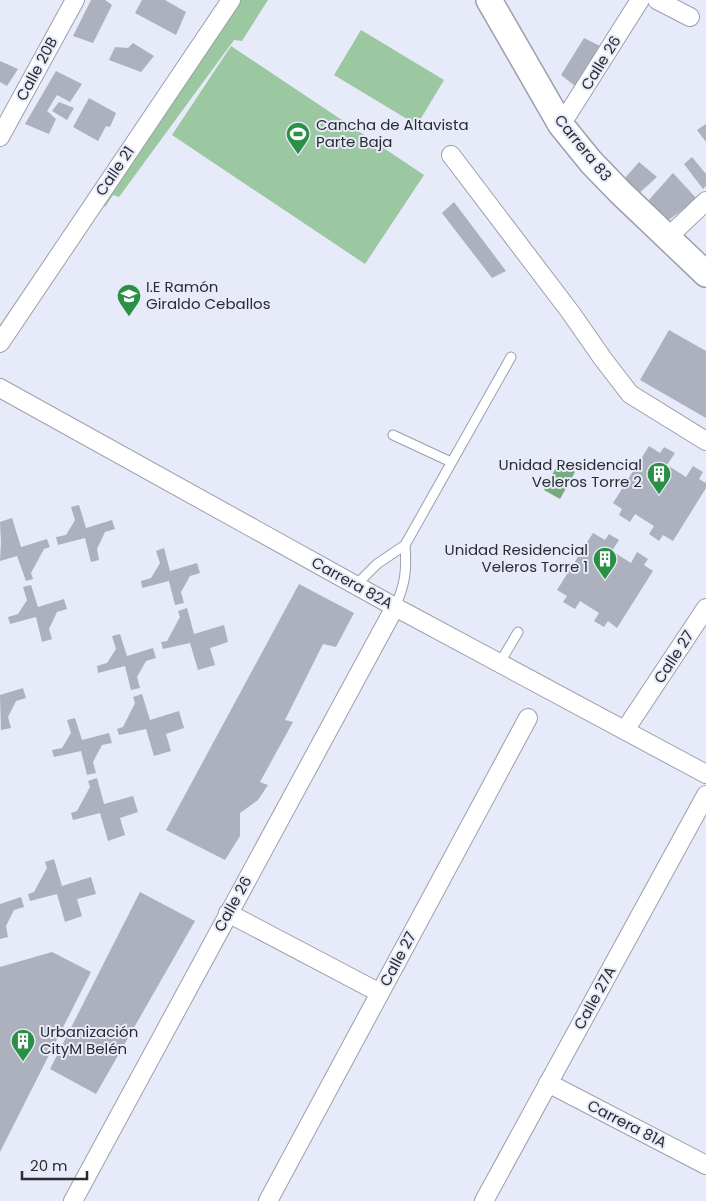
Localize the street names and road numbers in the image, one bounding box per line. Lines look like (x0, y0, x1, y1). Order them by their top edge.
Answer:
street label: Calle 26 (576, 31, 626, 94)
street label: Calle 20B (11, 33, 62, 104)
street label: Carrera 83 (550, 110, 617, 185)
street label: Calle 21 (90, 142, 139, 200)
street label: Carrera 82A (308, 552, 397, 614)
street label: Calle 27 (649, 626, 699, 687)
street label: Calle 26 (209, 872, 256, 935)
street label: Calle 27 (374, 928, 421, 990)
street label: Calle 27A (569, 962, 621, 1033)
street label: Carrera 81A (584, 1095, 670, 1153)

